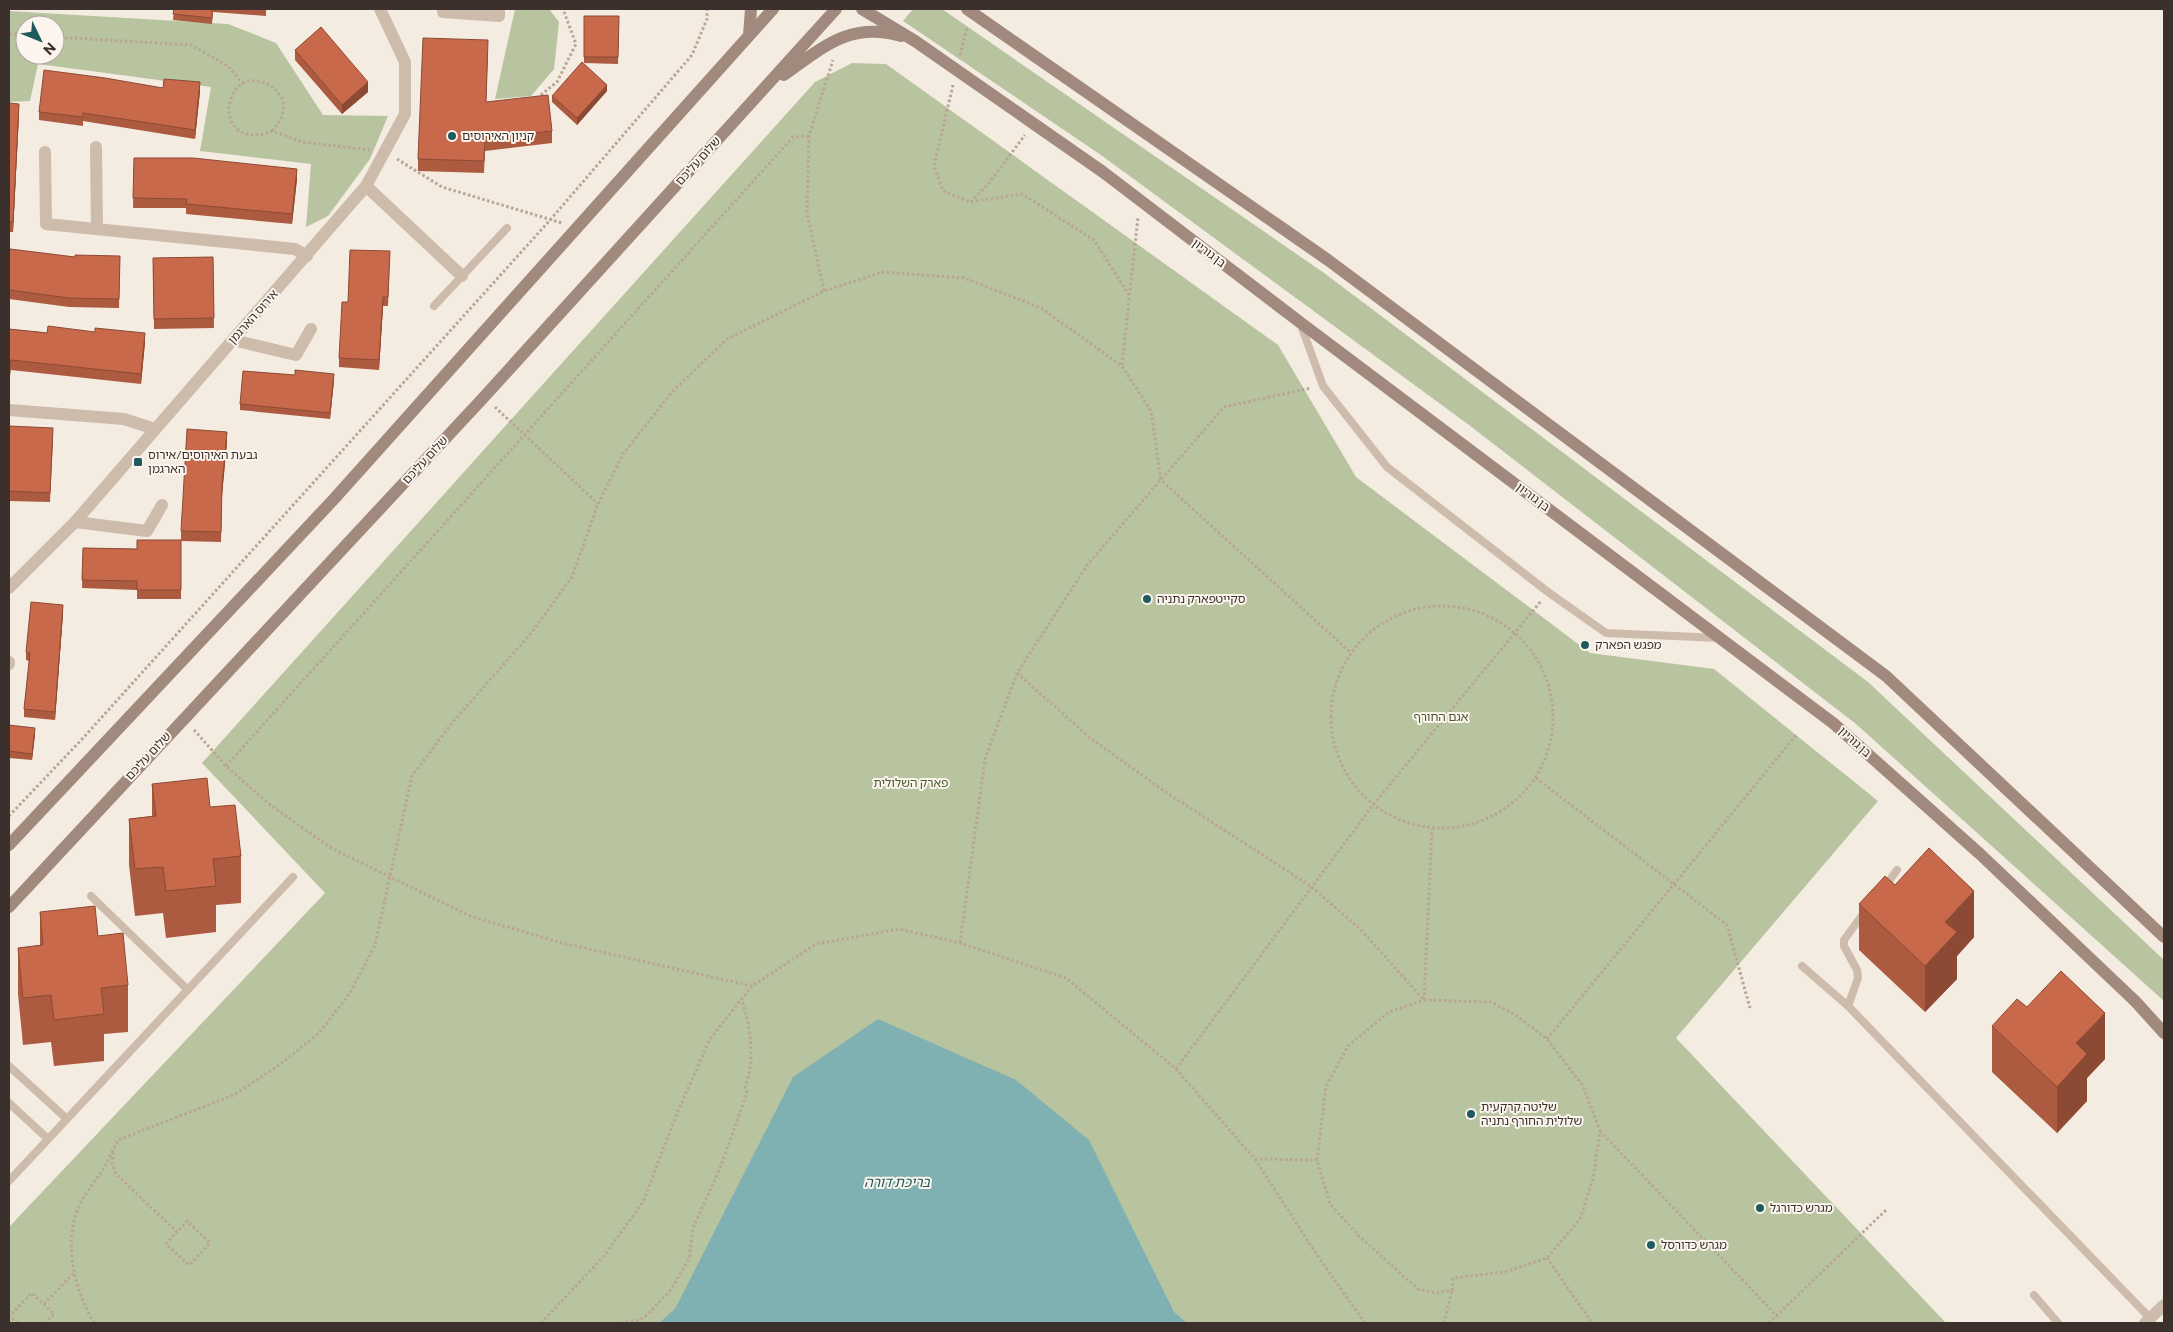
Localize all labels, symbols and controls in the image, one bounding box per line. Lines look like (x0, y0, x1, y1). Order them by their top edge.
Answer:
north arrow (15, 15, 65, 65)
text: N (40, 40, 60, 59)
place label: קניון האירוסים (462, 128, 535, 142)
marker: קניון האירוסים (446, 130, 458, 142)
street label: שלום עליכם (672, 133, 723, 187)
street label: בן גוריון (1190, 235, 1229, 269)
street label: אירוס הארגמן (224, 286, 280, 346)
street label: שלום עליכם (399, 433, 450, 486)
place label: גבעת האירוסים/אירוס הארגמן (148, 447, 258, 475)
marker: גבעת האירוסים/אירוס הארגמן (132, 456, 144, 468)
street label: בן גוריון (1514, 479, 1553, 513)
place label: סקייטפארק נתניה (1157, 591, 1246, 605)
marker: סקייטפארק נתניה (1141, 593, 1153, 605)
place label: מפגש הפארק (1595, 637, 1662, 651)
marker: מפגש הפארק (1579, 639, 1591, 651)
park label: אגם החורף (1414, 709, 1469, 723)
street label: בן גוריון (1837, 723, 1875, 759)
street label: שלום עליכם (122, 729, 173, 782)
park label: פארק השלולית (874, 775, 948, 789)
place label: שליטה קרקעית שלולית החורף נתניה (1481, 1099, 1582, 1127)
marker: שליטה קרקעית שלולית החורף נתניה (1465, 1108, 1477, 1120)
water label: בריכת דורה (864, 1173, 931, 1190)
place label: מגרש כדורגל (1770, 1200, 1833, 1214)
marker: מגרש כדורגל (1754, 1202, 1766, 1214)
place label: מגרש כדורסל (1661, 1237, 1727, 1251)
marker: מגרש כדורסל (1645, 1239, 1657, 1251)

